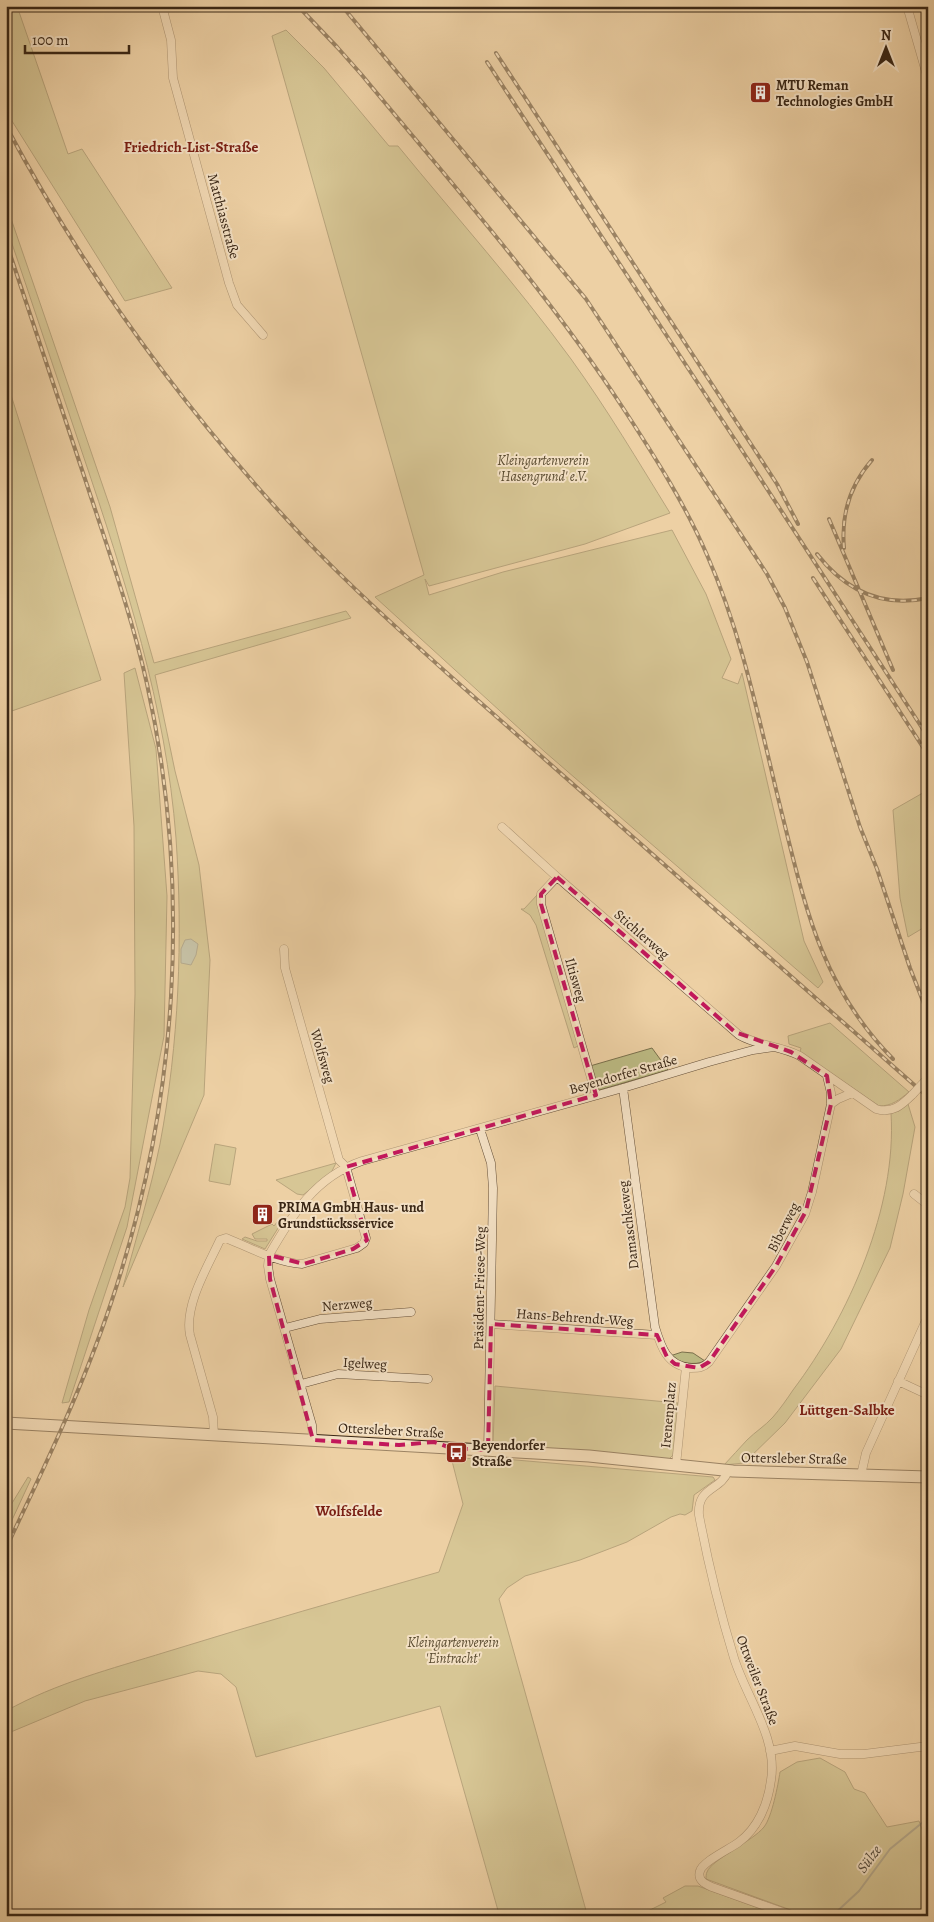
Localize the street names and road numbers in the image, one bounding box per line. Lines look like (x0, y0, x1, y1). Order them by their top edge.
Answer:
street label: Matthiasstraße (203, 171, 244, 261)
street label: Stichlerweg (610, 905, 673, 964)
street label: Iltisweg (560, 956, 591, 1005)
street label: Wolfsweg (305, 1026, 339, 1085)
street label: Beyendorfer Straße (567, 1050, 679, 1099)
street label: Damaschkeweg (614, 1179, 643, 1270)
street label: Biberweg (763, 1199, 804, 1256)
street label: Präsident-Friese-Weg (469, 1226, 490, 1350)
street label: Nerzweg (321, 1293, 373, 1316)
street label: Hans-Behrendt-Weg (516, 1304, 634, 1331)
street label: Igelweg (342, 1353, 388, 1374)
street label: Irenenplatz (656, 1381, 681, 1449)
street label: Ottersleber Straße (338, 1418, 444, 1443)
street label: Ottersleber Straße (741, 1448, 847, 1469)
street label: Ottweiler Straße (732, 1632, 783, 1728)

